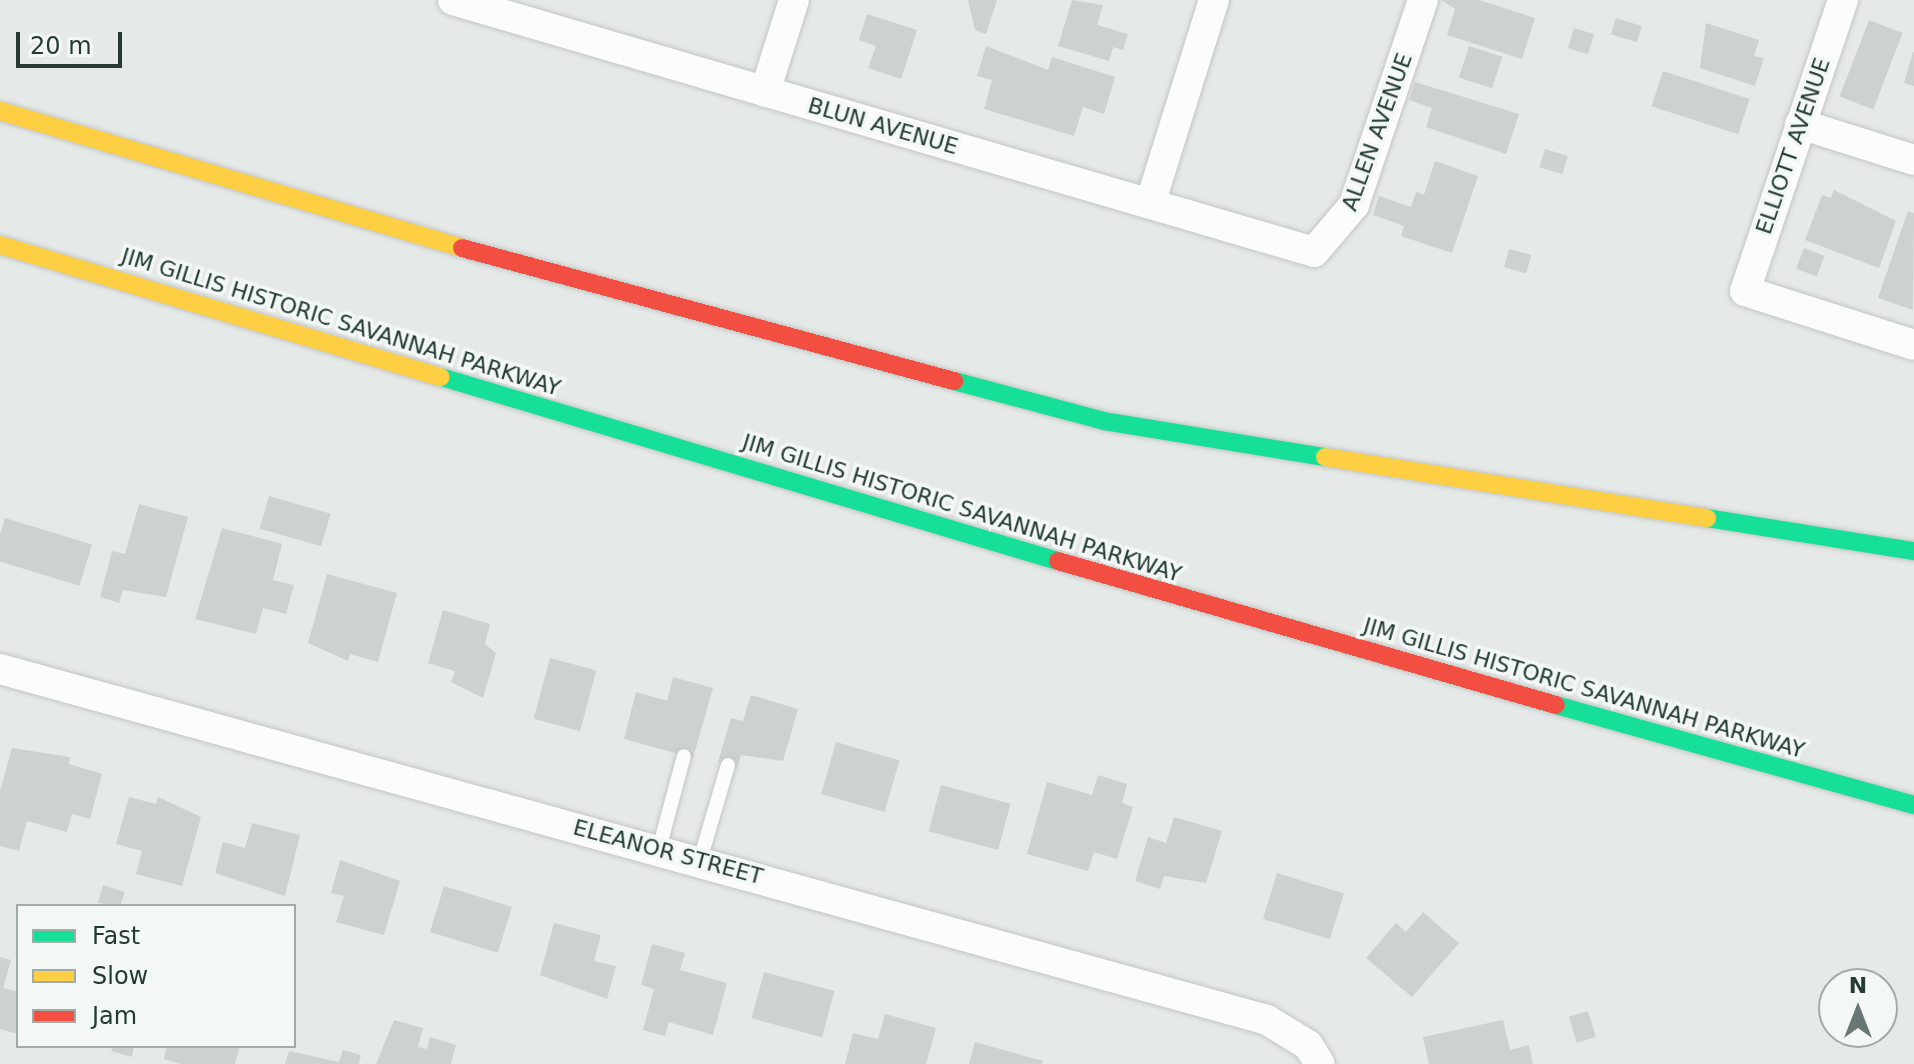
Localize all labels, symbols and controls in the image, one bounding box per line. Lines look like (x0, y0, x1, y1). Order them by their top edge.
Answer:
scale bar (20, 16, 126, 66)
text: 20 m (30, 32, 92, 60)
street label: ALLEN AVENUE (1336, 50, 1418, 214)
street label: ELLIOTT AVENUE (1750, 54, 1836, 238)
street label: BLUN AVENUE (805, 92, 961, 160)
street label: JIM GILLIS HISTORIC SAVANNAH PARKWAY (118, 242, 564, 402)
street label: JIM GILLIS HISTORIC SAVANNAH PARKWAY (739, 428, 1185, 588)
street label: JIM GILLIS HISTORIC SAVANNAH PARKWAY (1360, 612, 1808, 764)
street label: ELEANOR STREET (570, 814, 766, 890)
legend (16, 904, 296, 1048)
text: Fast (92, 922, 140, 950)
text: Slow (92, 962, 148, 990)
north arrow (1818, 968, 1898, 1048)
text: N (1849, 973, 1867, 998)
text: Jam (92, 1002, 137, 1030)

